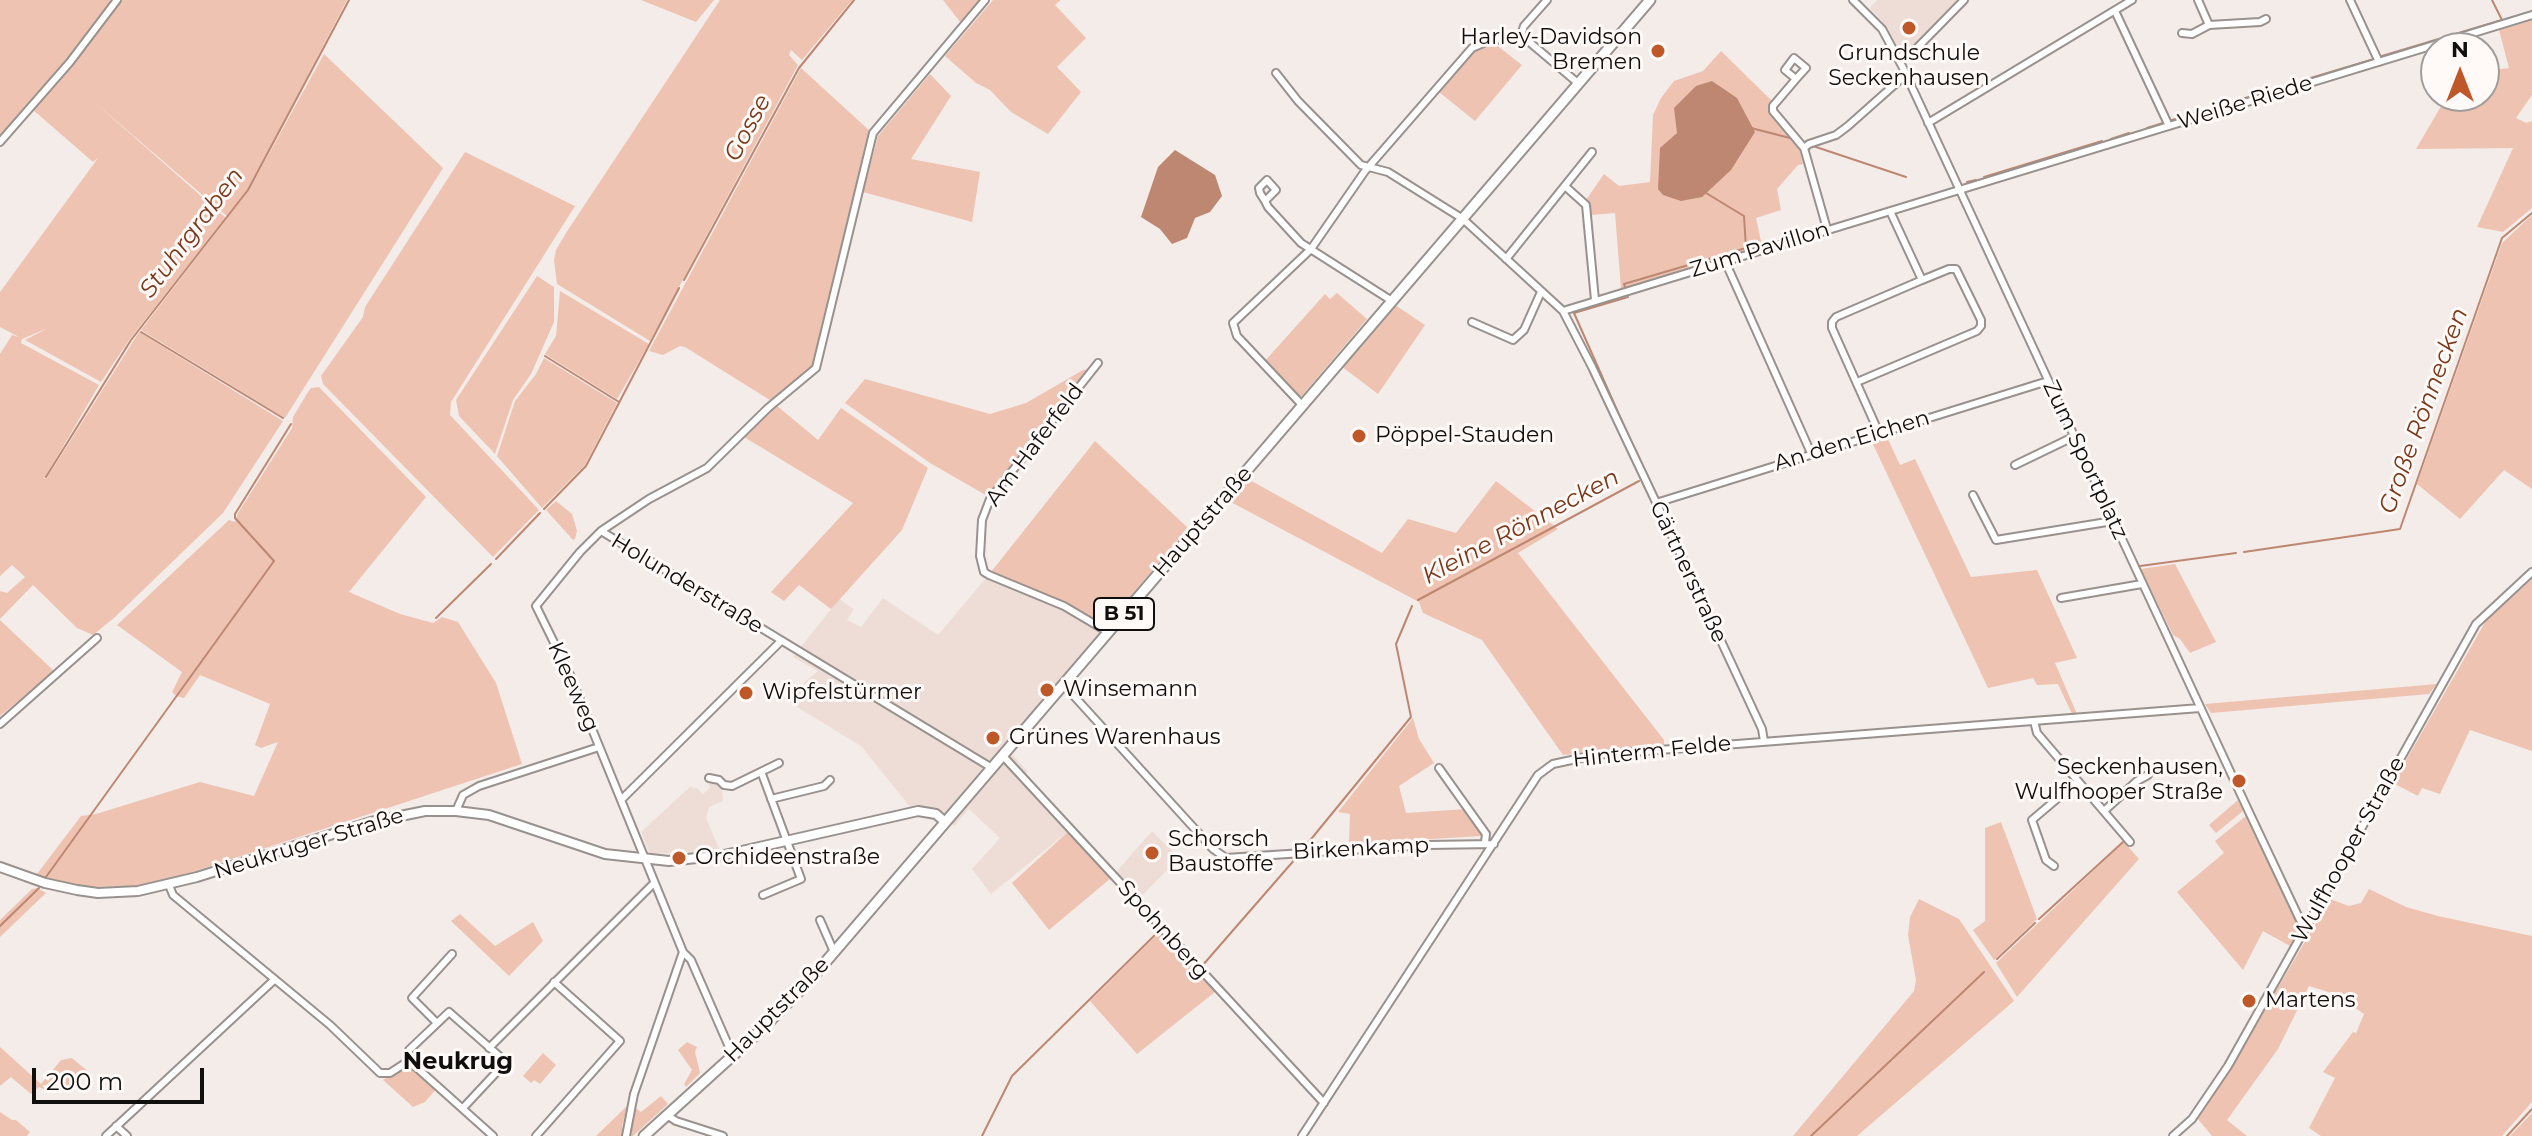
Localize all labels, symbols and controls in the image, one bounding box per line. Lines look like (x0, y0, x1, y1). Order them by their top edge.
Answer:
marker: Grundschule Seckenhausen (1900, 19, 1918, 37)
place label: Harley-Davidson Bremen (1460, 25, 1642, 76)
north arrow (2420, 32, 2500, 112)
text: N (2451, 36, 2469, 63)
place label: Grundschule Seckenhausen (1828, 41, 1990, 92)
marker: Harley-Davidson Bremen (1649, 42, 1667, 60)
street label: Weiße Riede (2174, 70, 2316, 136)
water label: Gosse (718, 90, 778, 166)
water label: Stuhrgraben (134, 162, 250, 304)
street label: Zum Pavillon (1687, 216, 1833, 284)
water label: Große Rönnecken (2373, 304, 2475, 518)
street label: Zum Sportplatz (2037, 376, 2133, 544)
street label: Am Haferfeld (980, 379, 1090, 511)
street label: An den Eichen (1771, 405, 1933, 477)
place label: Pöppel-Stauden (1375, 423, 1554, 449)
marker: Pöppel-Stauden (1350, 427, 1368, 445)
street label: Hauptstraße (1148, 461, 1258, 583)
water label: Kleine Rönnecken (1418, 463, 1624, 591)
street label: Gärtnerstraße (1644, 497, 1732, 647)
street label: Holunderstraße (606, 528, 768, 640)
road number: B 51 (1094, 598, 1154, 630)
street label: Kleeweg (542, 638, 604, 736)
place label: Winsemann (1063, 677, 1198, 703)
place label: Wipfelstürmer (762, 680, 922, 706)
marker: Winsemann (1038, 681, 1056, 699)
marker: Wipfelstürmer (737, 684, 755, 702)
place label: Grünes Warenhaus (1009, 725, 1221, 751)
marker: Grünes Warenhaus (984, 729, 1002, 747)
street label: Hinterm Felde (1571, 731, 1733, 773)
street label: Wulfhooper Straße (2287, 752, 2411, 948)
place label: Seckenhausen, Wulfhooper Straße (2014, 755, 2223, 806)
marker: Seckenhausen, Wulfhooper Straße (2230, 772, 2248, 790)
street label: Neukruger Straße (211, 803, 407, 885)
place label: Schorsch Baustoffe (1168, 827, 1273, 878)
street label: Birkenkamp (1292, 832, 1430, 866)
marker: Schorsch Baustoffe (1143, 844, 1161, 862)
place label: Orchideenstraße (695, 845, 880, 871)
marker: Orchideenstraße (670, 849, 688, 867)
street label: Spohnberg (1112, 875, 1214, 985)
street label: Hauptstraße (719, 952, 835, 1068)
place label: Martens (2265, 988, 2356, 1014)
marker: Martens (2240, 992, 2258, 1010)
district label: Neukrug (403, 1048, 513, 1076)
scale bar (36, 1052, 208, 1102)
text: 200 m (46, 1067, 123, 1096)

